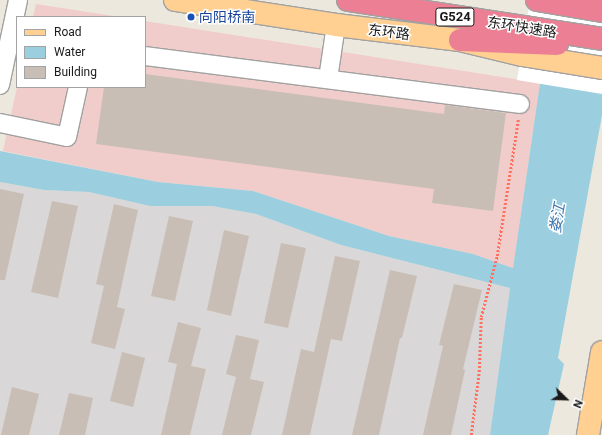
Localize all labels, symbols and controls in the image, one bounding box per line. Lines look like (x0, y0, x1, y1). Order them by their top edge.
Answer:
road number: G524 (435, 6, 475, 28)
place label: 向阳桥南 (199, 9, 255, 25)
marker: 向阳桥南 (186, 12, 196, 22)
street label: 东环快速路 (486, 13, 558, 41)
legend (16, 16, 146, 88)
street label: 东环路 (367, 21, 411, 43)
text: Road (54, 25, 82, 39)
text: Water (54, 45, 85, 59)
text: Building (54, 65, 97, 79)
water label: 娄江 (547, 202, 569, 234)
north arrow (546, 379, 586, 419)
text: N (570, 398, 585, 410)

